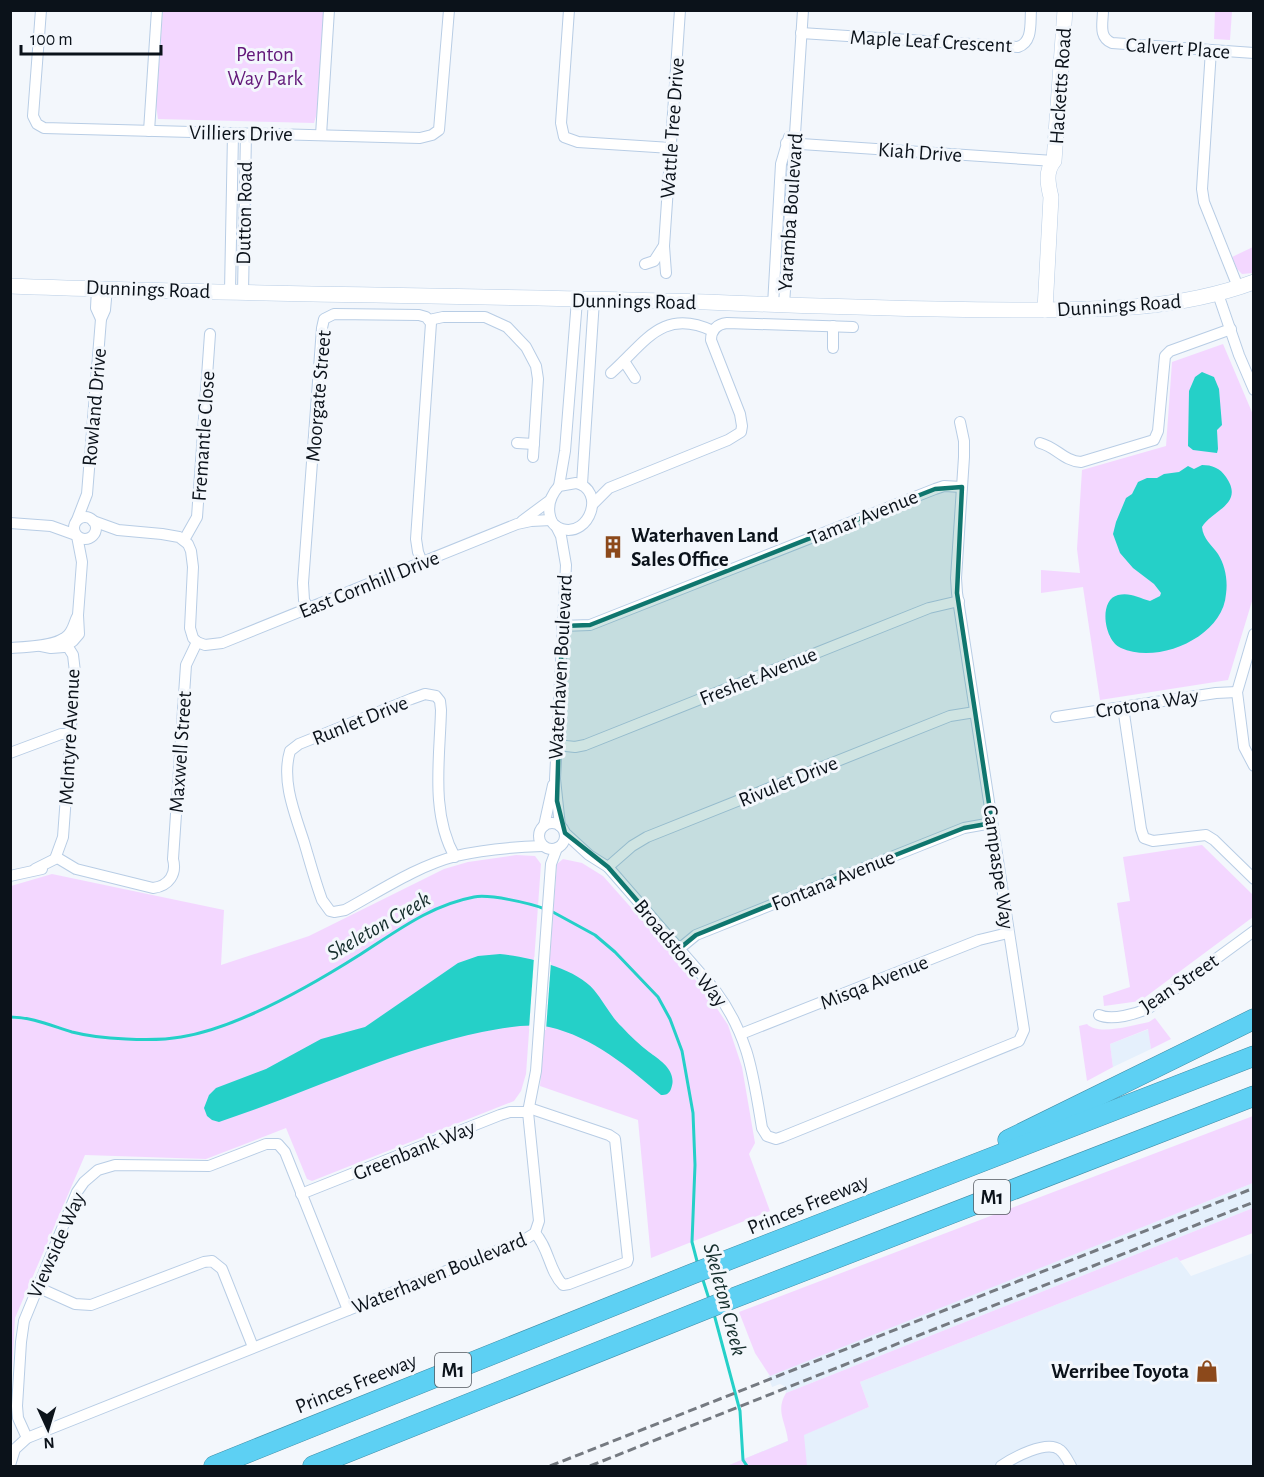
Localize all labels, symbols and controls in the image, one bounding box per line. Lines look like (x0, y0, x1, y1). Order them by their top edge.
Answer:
scale bar (21, 18, 160, 56)
street label: Maple Leaf Crescent (849, 27, 1013, 56)
street label: Hacketts Road (1046, 27, 1075, 145)
text: 100 m (30, 31, 73, 49)
street label: Calvert Place (1125, 34, 1231, 63)
park label: Penton Way Park (227, 44, 303, 89)
street label: Wattle Tree Drive (657, 57, 688, 199)
street label: Villiers Drive (189, 122, 293, 145)
street label: Yaramba Boulevard (774, 132, 807, 292)
street label: Kiah Drive (877, 139, 963, 166)
street label: Dutton Road (233, 161, 256, 265)
street label: Dunnings Road (85, 277, 211, 302)
street label: Dunnings Road (571, 290, 697, 313)
street label: Dunnings Road (1056, 291, 1182, 320)
street label: Moorgate Street (302, 329, 335, 463)
street label: Rowland Drive (79, 347, 110, 467)
street label: Fremantle Close (188, 370, 219, 502)
street label: Tamar Avenue (805, 486, 921, 549)
place label: Waterhaven Land Sales Office (631, 525, 779, 570)
building icon: Waterhaven Land Sales Office (600, 534, 626, 560)
street label: East Cornhill Drive (296, 547, 442, 622)
street label: Waterhaven Boulevard (545, 574, 576, 760)
street label: Freshet Avenue (697, 643, 820, 710)
street label: McIntyre Avenue (55, 668, 84, 806)
street label: Crotona Way (1094, 685, 1200, 722)
street label: Maxwell Street (166, 690, 195, 814)
street label: Runlet Drive (309, 692, 411, 749)
street label: Rivulet Drive (736, 752, 841, 811)
street label: Campaspe Way (979, 804, 1018, 931)
street label: Fontana Avenue (769, 846, 898, 915)
water label: Skeleton Creek (323, 887, 434, 964)
street label: Broadstone Way (630, 896, 731, 1011)
street label: Jean Street (1137, 950, 1222, 1017)
street label: Misqa Avenue (817, 951, 931, 1014)
street label: Greenbank Way (350, 1116, 478, 1184)
street label: Princes Freeway (744, 1171, 872, 1238)
road number: M1 (974, 1180, 1010, 1214)
street label: Viewside Way (24, 1189, 89, 1301)
street label: Waterhaven Boulevard (349, 1229, 529, 1318)
water label: Skeleton Creek (699, 1241, 751, 1358)
street label: Princes Freeway (292, 1350, 420, 1417)
road number: M1 (435, 1353, 471, 1387)
shop icon: Werribee Toyota (1194, 1358, 1220, 1384)
place label: Werribee Toyota (1051, 1361, 1189, 1382)
north arrow (18, 1399, 78, 1459)
text: N (43, 1435, 55, 1451)

